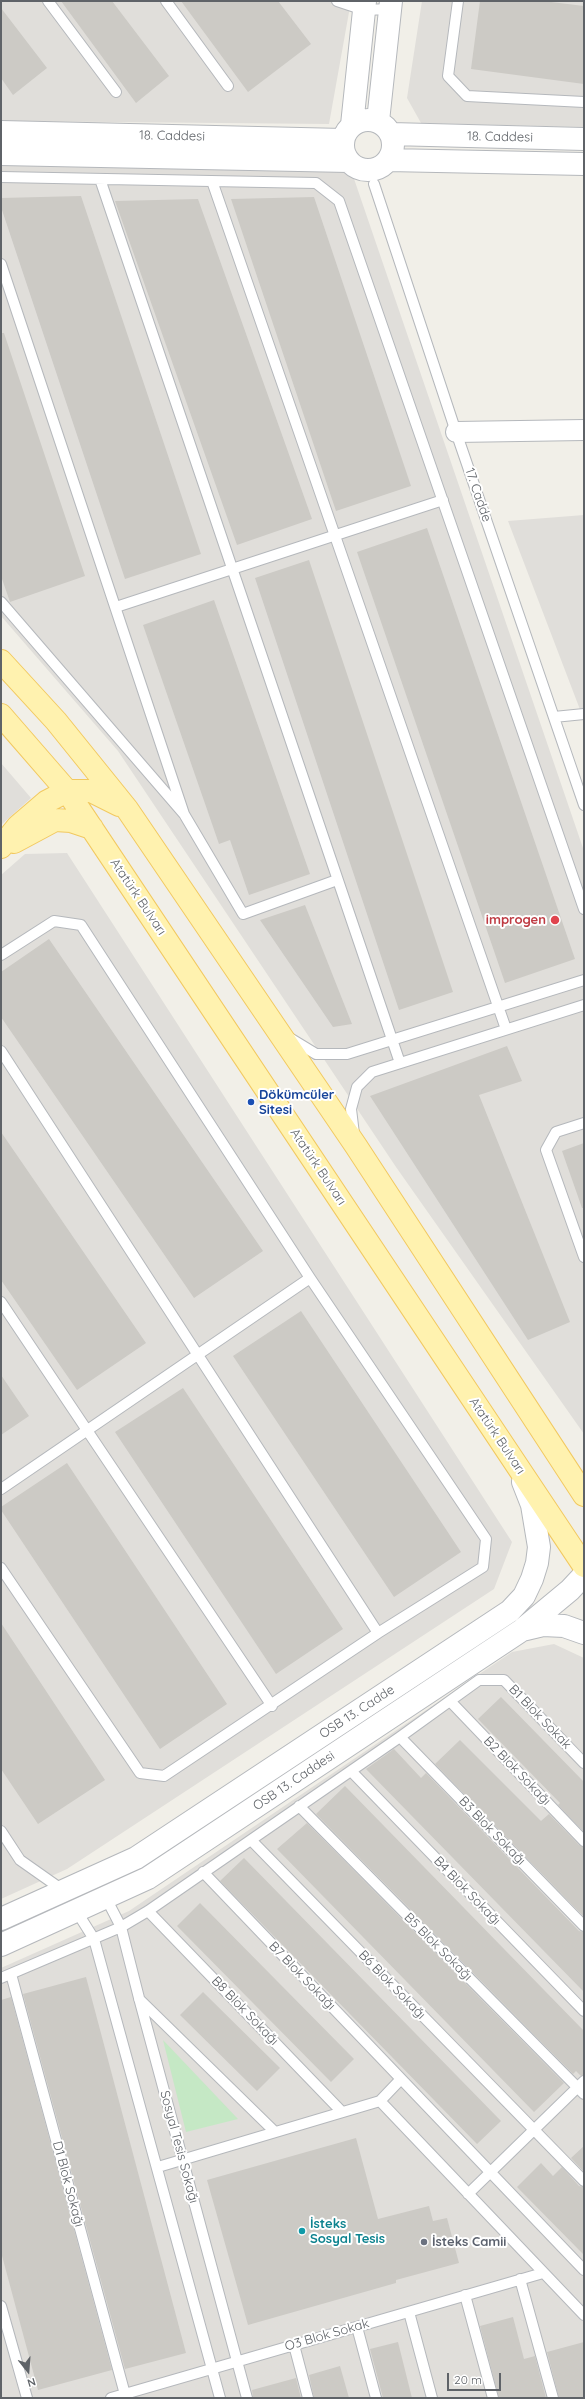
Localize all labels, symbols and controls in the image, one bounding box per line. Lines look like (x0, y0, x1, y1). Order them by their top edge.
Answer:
street label: 18. Caddesi (139, 128, 205, 144)
street label: 18. Caddesi (467, 129, 533, 145)
street label: 17. Cadde (462, 466, 494, 524)
street label: Atatürk Bulvarı (107, 856, 169, 938)
place label: improgen (486, 912, 546, 928)
marker: improgen (549, 914, 561, 926)
place label: Dökümcüler Sitesi (259, 1087, 334, 1118)
marker: Dökümcüler Sitesi (246, 1097, 256, 1107)
street label: Atatürk Bulvarı (287, 1126, 349, 1208)
street label: Atatürk Bulvarı (466, 1395, 528, 1477)
street label: OSB 13. Cadde (317, 1682, 397, 1742)
street label: B1 Blok Sokak (505, 1682, 575, 1752)
street label: B2 Blok Sokağı (480, 1733, 554, 1809)
street label: OSB 13. Caddesi (250, 1748, 338, 1814)
street label: B3 Blok Sokağı (455, 1793, 529, 1869)
street label: B4 Blok Sokağı (430, 1853, 504, 1929)
street label: B5 Blok Sokağı (401, 1910, 475, 1984)
street label: B7 Blok Sokağı (265, 1939, 339, 2013)
street label: B6 Blok Sokağı (355, 1947, 429, 2023)
street label: B8 Blok Sokağı (208, 1973, 282, 2049)
street label: Sosyal Tesis Sokağı (156, 2089, 202, 2205)
street label: D1 Blok Sokağı (49, 2139, 87, 2229)
place label: İsteks Sosyal Tesis (310, 2216, 385, 2247)
marker: İsteks Sosyal Tesis (297, 2226, 307, 2236)
place label: İsteks Camii (432, 2234, 506, 2250)
marker: İsteks Camii (419, 2237, 429, 2247)
street label: O3 Blok Sokak (283, 2316, 371, 2354)
north arrow (8, 2351, 48, 2391)
scale bar (449, 2365, 503, 2391)
text: 20 m (454, 2372, 482, 2387)
text: N (26, 2375, 37, 2390)

